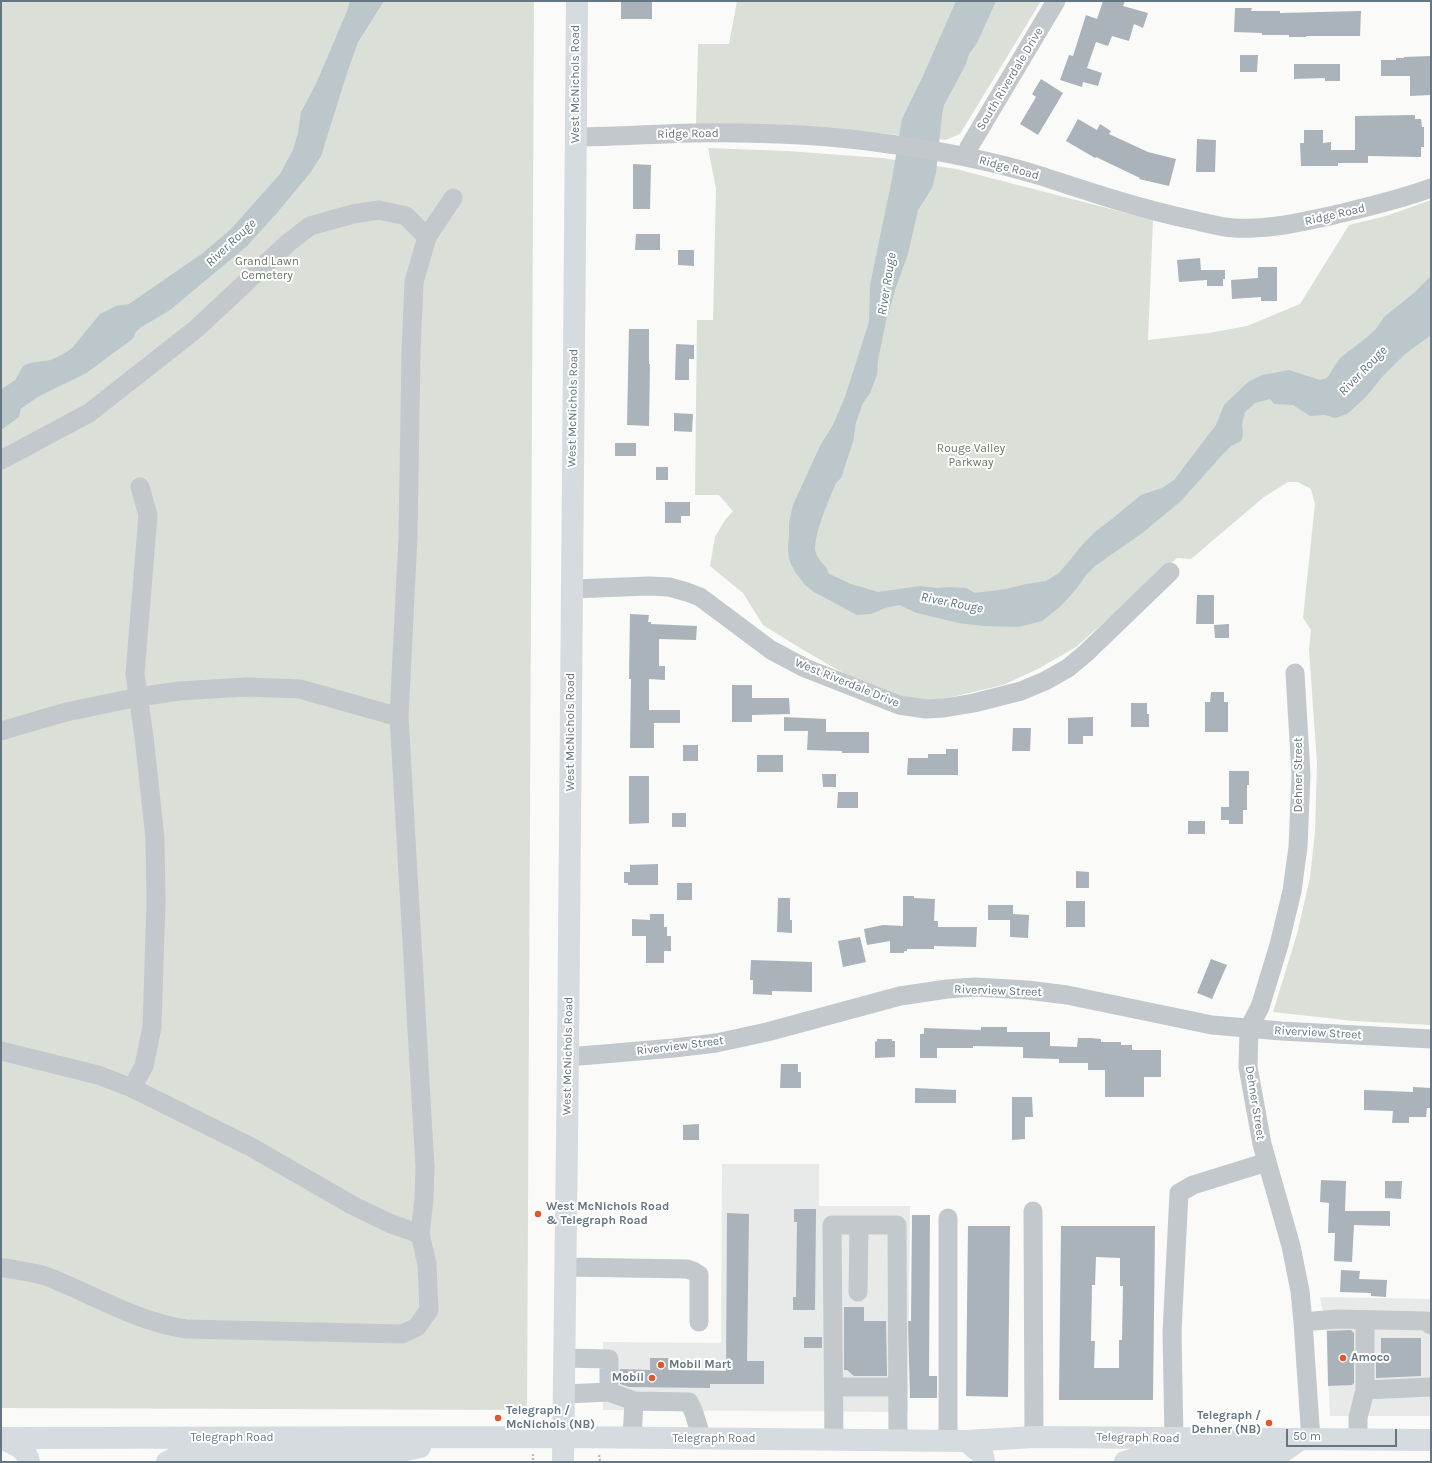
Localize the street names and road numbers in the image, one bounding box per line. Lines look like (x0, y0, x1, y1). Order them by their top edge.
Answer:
street label: West McNichols Road (569, 25, 583, 143)
street label: South Riverdale Drive (974, 25, 1046, 133)
street label: Ridge Road (657, 126, 719, 142)
street label: Ridge Road (977, 153, 1041, 183)
street label: Ridge Road (1303, 201, 1367, 229)
street label: West McNichols Road (565, 349, 581, 467)
street label: West Riverdale Drive (792, 655, 902, 711)
street label: West McNichols Road (564, 673, 578, 791)
street label: Dehner Street (1292, 738, 1306, 812)
street label: Riverview Street (954, 982, 1042, 1000)
street label: West McNichols Road (560, 997, 576, 1115)
street label: Riverview Street (1274, 1024, 1362, 1042)
street label: Riverview Street (636, 1034, 724, 1058)
street label: Dehner Street (1242, 1065, 1268, 1141)
street label: Telegraph Road (1096, 1430, 1180, 1446)
street label: Telegraph Road (190, 1431, 274, 1445)
street label: Telegraph Road (672, 1432, 756, 1446)

